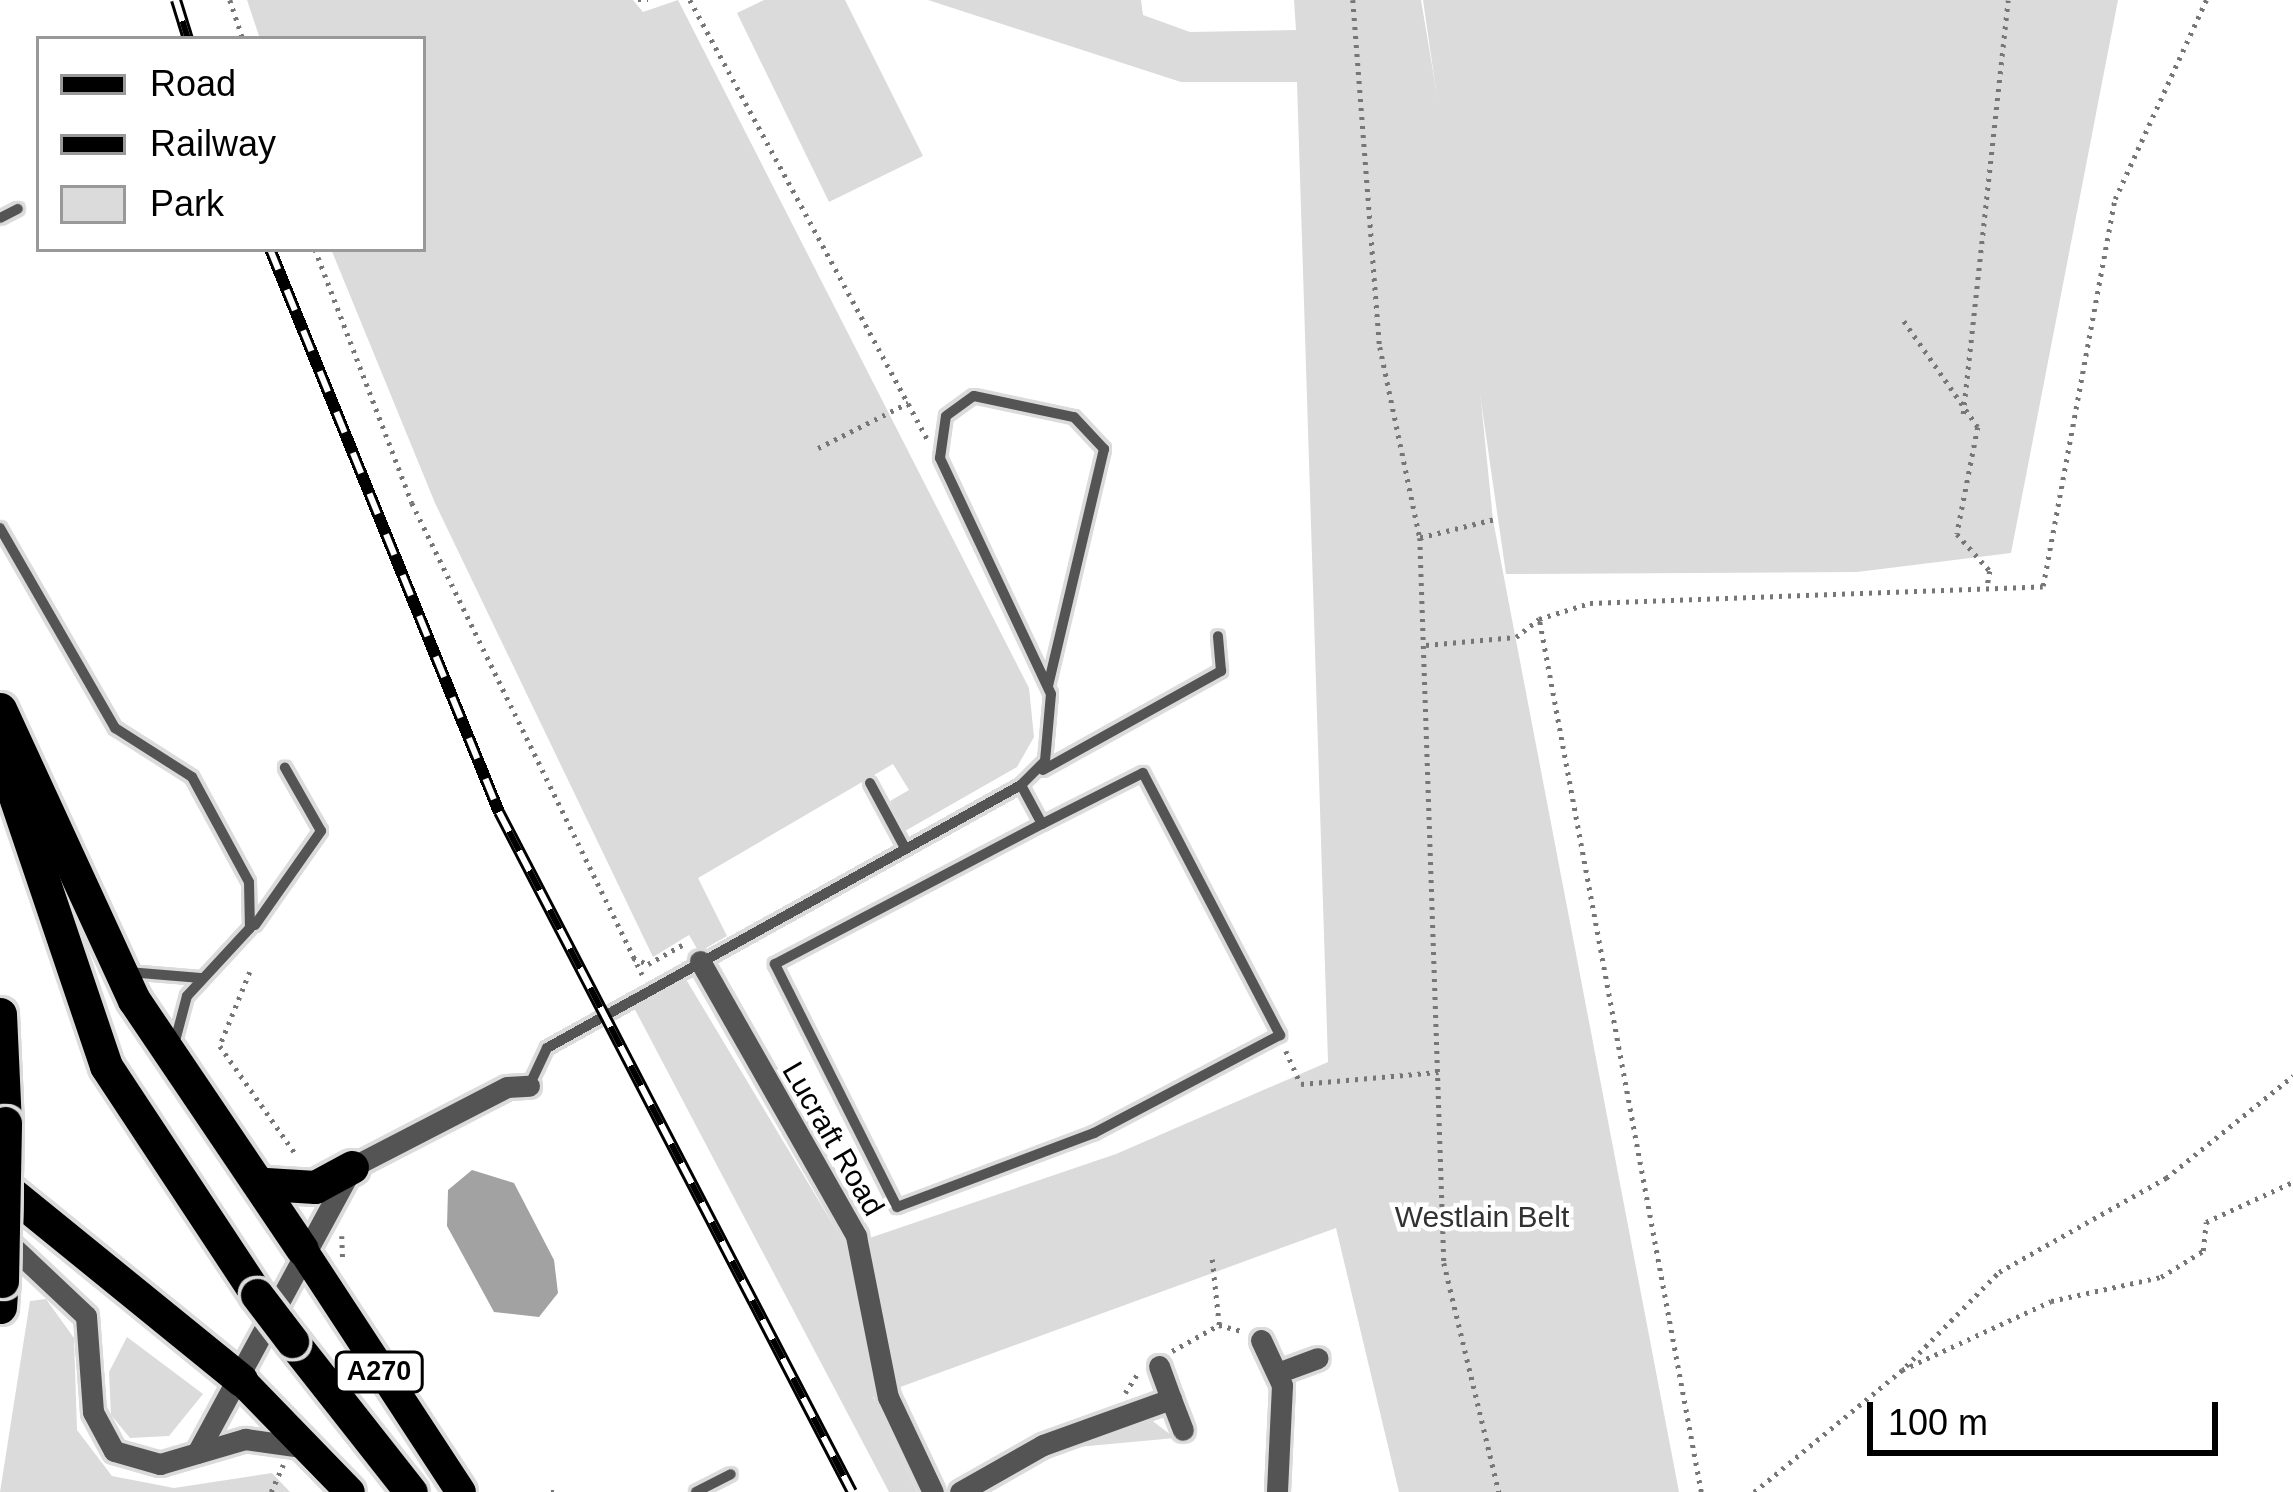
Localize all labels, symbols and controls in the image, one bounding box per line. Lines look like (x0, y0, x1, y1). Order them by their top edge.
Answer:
legend (36, 36, 426, 252)
text: Road (150, 63, 236, 104)
text: Railway (150, 123, 276, 164)
text: Park (150, 183, 224, 224)
street label: Lucraft Road (774, 1056, 892, 1222)
park label: Westlain Belt (1395, 1199, 1569, 1235)
road number: A270 (334, 1351, 424, 1393)
scale bar (1873, 1378, 2224, 1452)
text: 100 m (1888, 1402, 1988, 1443)

